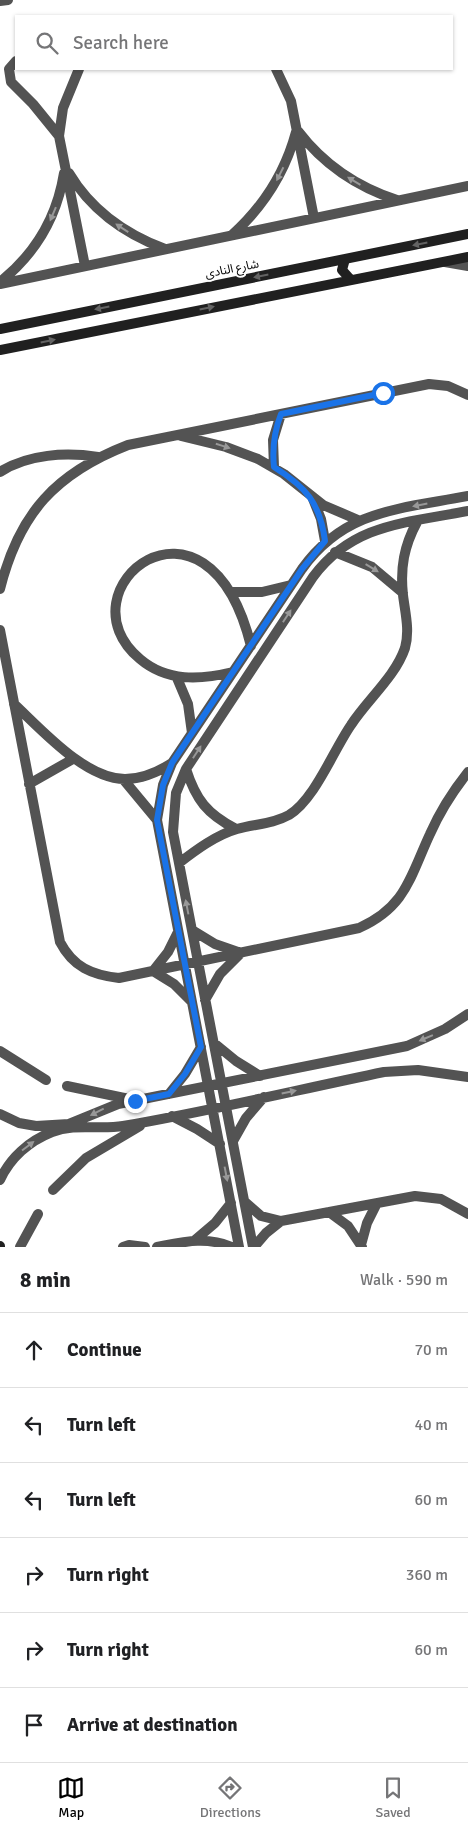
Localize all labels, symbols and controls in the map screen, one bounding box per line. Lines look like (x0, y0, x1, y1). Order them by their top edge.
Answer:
search box (15, 15, 453, 70)
icon: search (33, 29, 61, 57)
text: Search here (73, 31, 169, 55)
one-way arrow (276, 167, 284, 182)
one-way arrow (347, 177, 360, 186)
one-way arrow (48, 207, 56, 221)
one-way arrow (116, 223, 129, 233)
one-way arrow (412, 240, 428, 248)
street label: شارع النادى (204, 256, 260, 283)
one-way arrow (253, 272, 269, 280)
one-way arrow (94, 304, 109, 312)
one-way arrow (199, 304, 215, 312)
one-way arrow (40, 336, 56, 344)
route start (372, 382, 395, 405)
one-way arrow (215, 442, 230, 450)
one-way arrow (412, 502, 428, 510)
one-way arrow (365, 563, 378, 572)
one-way arrow (282, 610, 292, 623)
one-way arrow (192, 745, 202, 759)
one-way arrow (183, 899, 191, 915)
one-way arrow (419, 1035, 433, 1043)
one-way arrow (281, 1088, 297, 1096)
route end (124, 1090, 147, 1113)
one-way arrow (90, 1108, 105, 1116)
one-way arrow (21, 1140, 34, 1151)
one-way arrow (222, 1166, 230, 1182)
text: 8 min (20, 1267, 71, 1293)
text: Walk · 590 m (360, 1270, 448, 1290)
icon: ahead (20, 1336, 48, 1364)
text: Continue (67, 1338, 142, 1362)
text: 70 m (414, 1340, 448, 1360)
icon: left (20, 1411, 48, 1439)
text: Turn left (67, 1413, 136, 1437)
text: 40 m (414, 1415, 448, 1435)
icon: left (20, 1486, 48, 1514)
text: Turn left (67, 1488, 136, 1512)
text: 60 m (414, 1490, 448, 1510)
icon: right (20, 1561, 48, 1589)
text: Turn right (67, 1563, 149, 1587)
text: 360 m (406, 1565, 448, 1585)
icon: right (20, 1636, 48, 1664)
text: Turn right (67, 1638, 149, 1662)
text: 60 m (414, 1640, 448, 1660)
icon: arrive (20, 1711, 48, 1739)
text: Arrive at destination (67, 1713, 238, 1737)
tab: Map (57, 1774, 85, 1821)
tab: Directions (200, 1774, 261, 1821)
tab: Saved (375, 1774, 411, 1821)

